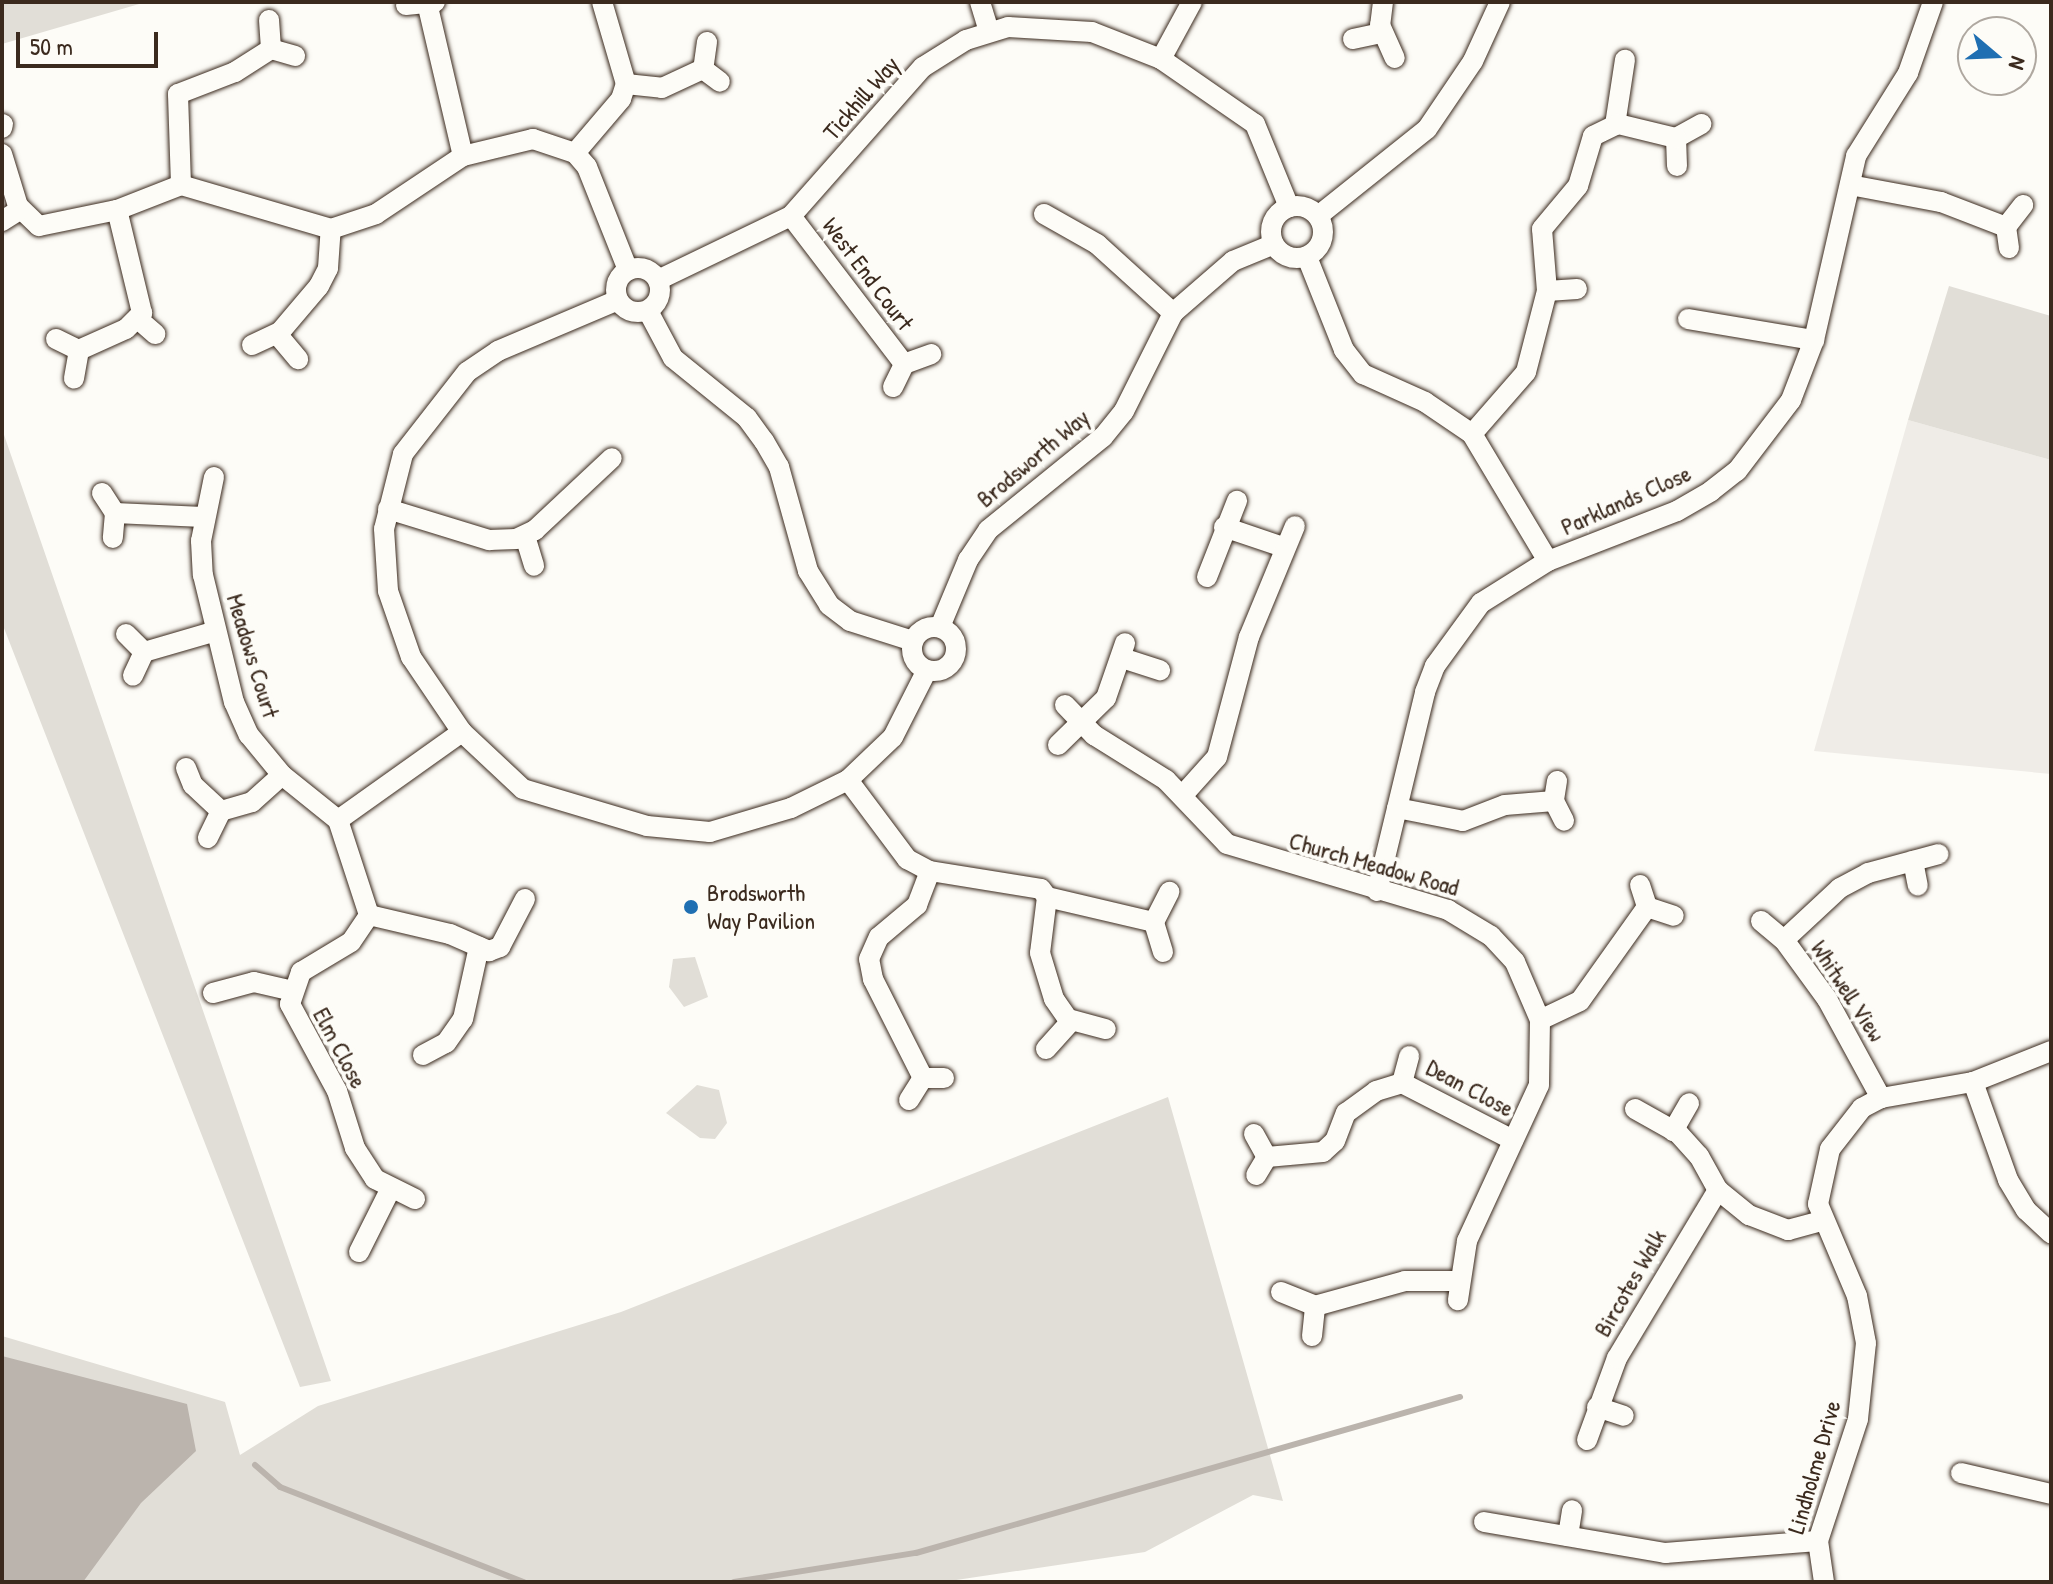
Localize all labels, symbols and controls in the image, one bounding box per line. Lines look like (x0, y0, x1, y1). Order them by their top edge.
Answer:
scale bar (20, 16, 162, 66)
north arrow (1957, 16, 2037, 96)
text: 50 m (30, 30, 73, 62)
street label: Tickhill Way (817, 50, 905, 146)
text: N (2002, 53, 2034, 74)
street label: West End Court (816, 212, 920, 336)
street label: Brodsworth Way (971, 403, 1095, 513)
street label: Parklands Close (1557, 459, 1695, 541)
street label: Meadows Court (221, 591, 285, 721)
street label: Church Meadow Road (1286, 826, 1462, 902)
place label: Brodsworth Way Pavilion (707, 879, 815, 935)
marker: Brodsworth Way Pavilion (682, 898, 700, 916)
street label: Whitwell View (1805, 935, 1891, 1047)
street label: Elm Close (307, 1003, 373, 1093)
street label: Dean Close (1421, 1053, 1519, 1123)
street label: Bircotes Walk (1588, 1224, 1672, 1342)
street label: Lindholme Drive (1781, 1397, 1847, 1537)

